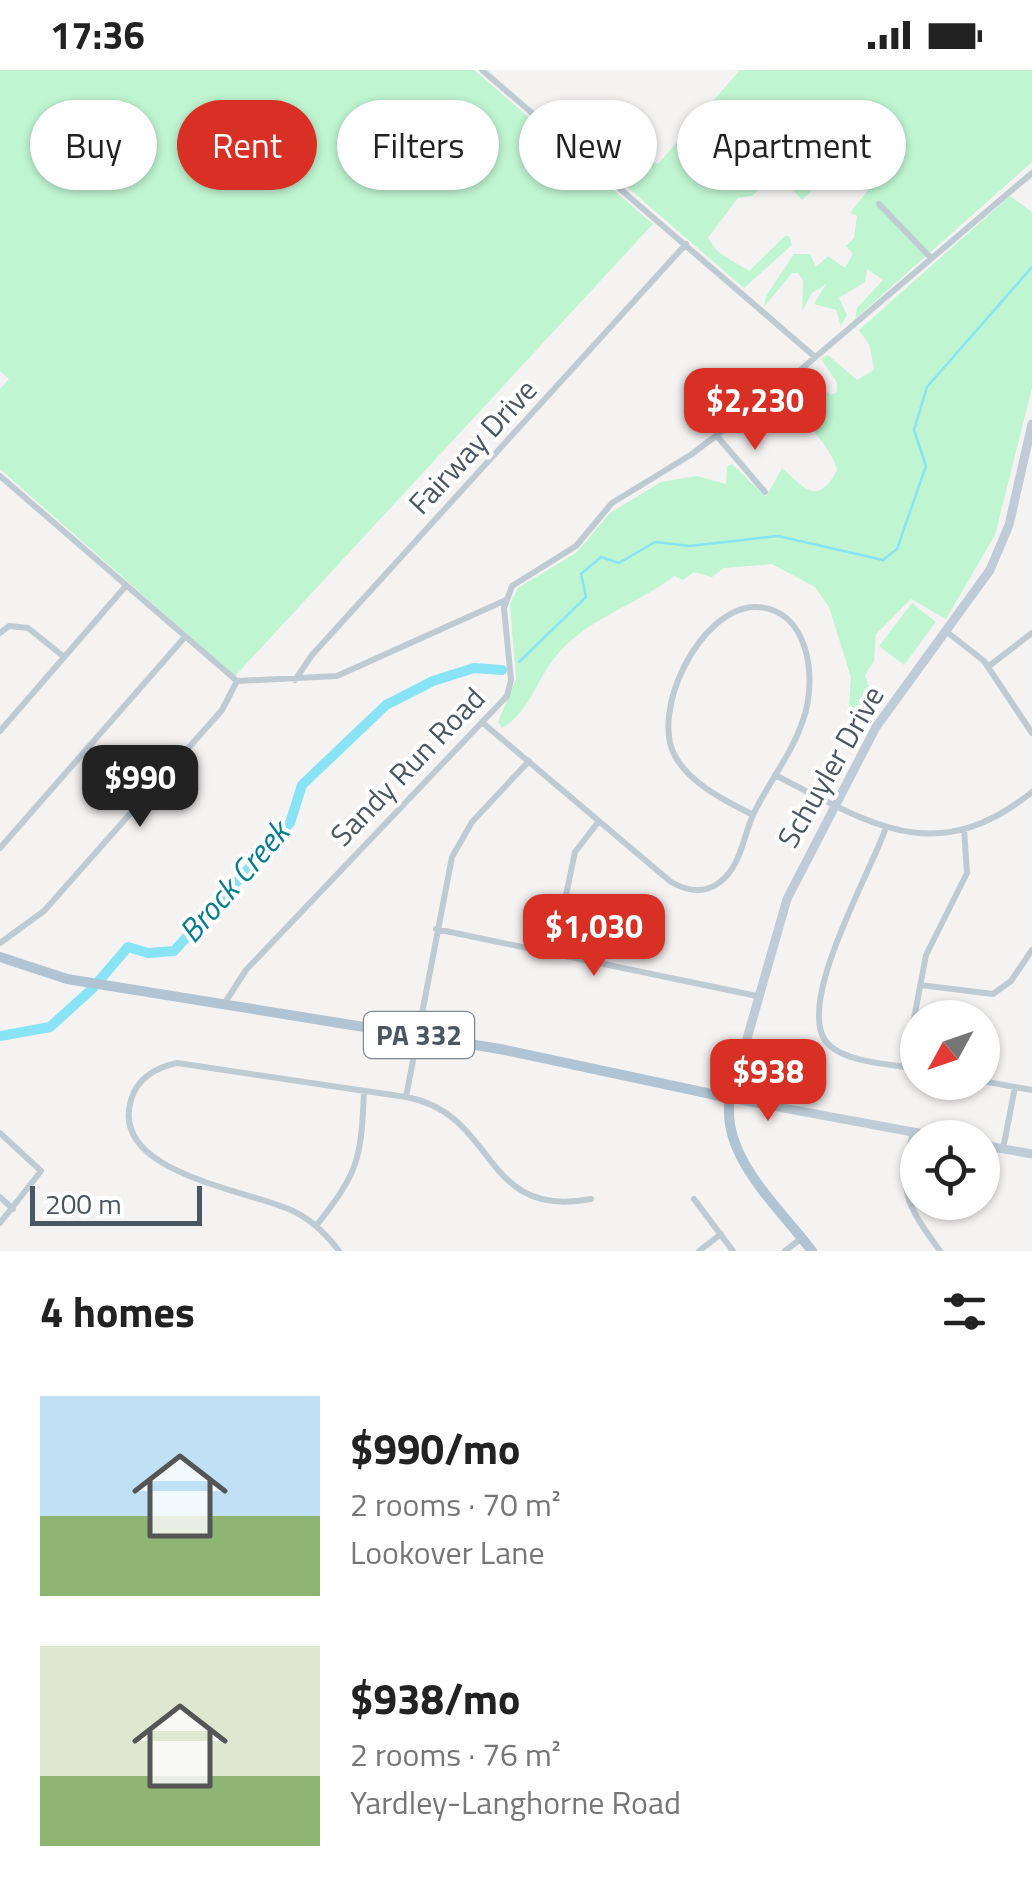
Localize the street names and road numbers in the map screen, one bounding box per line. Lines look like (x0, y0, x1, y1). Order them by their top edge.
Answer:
street label: Fairway Drive (397, 368, 547, 525)
street label: Sandy Run Road (319, 676, 495, 856)
street label: Schuyler Drive (765, 677, 895, 856)
road number: PA 332 (364, 1012, 474, 1058)

